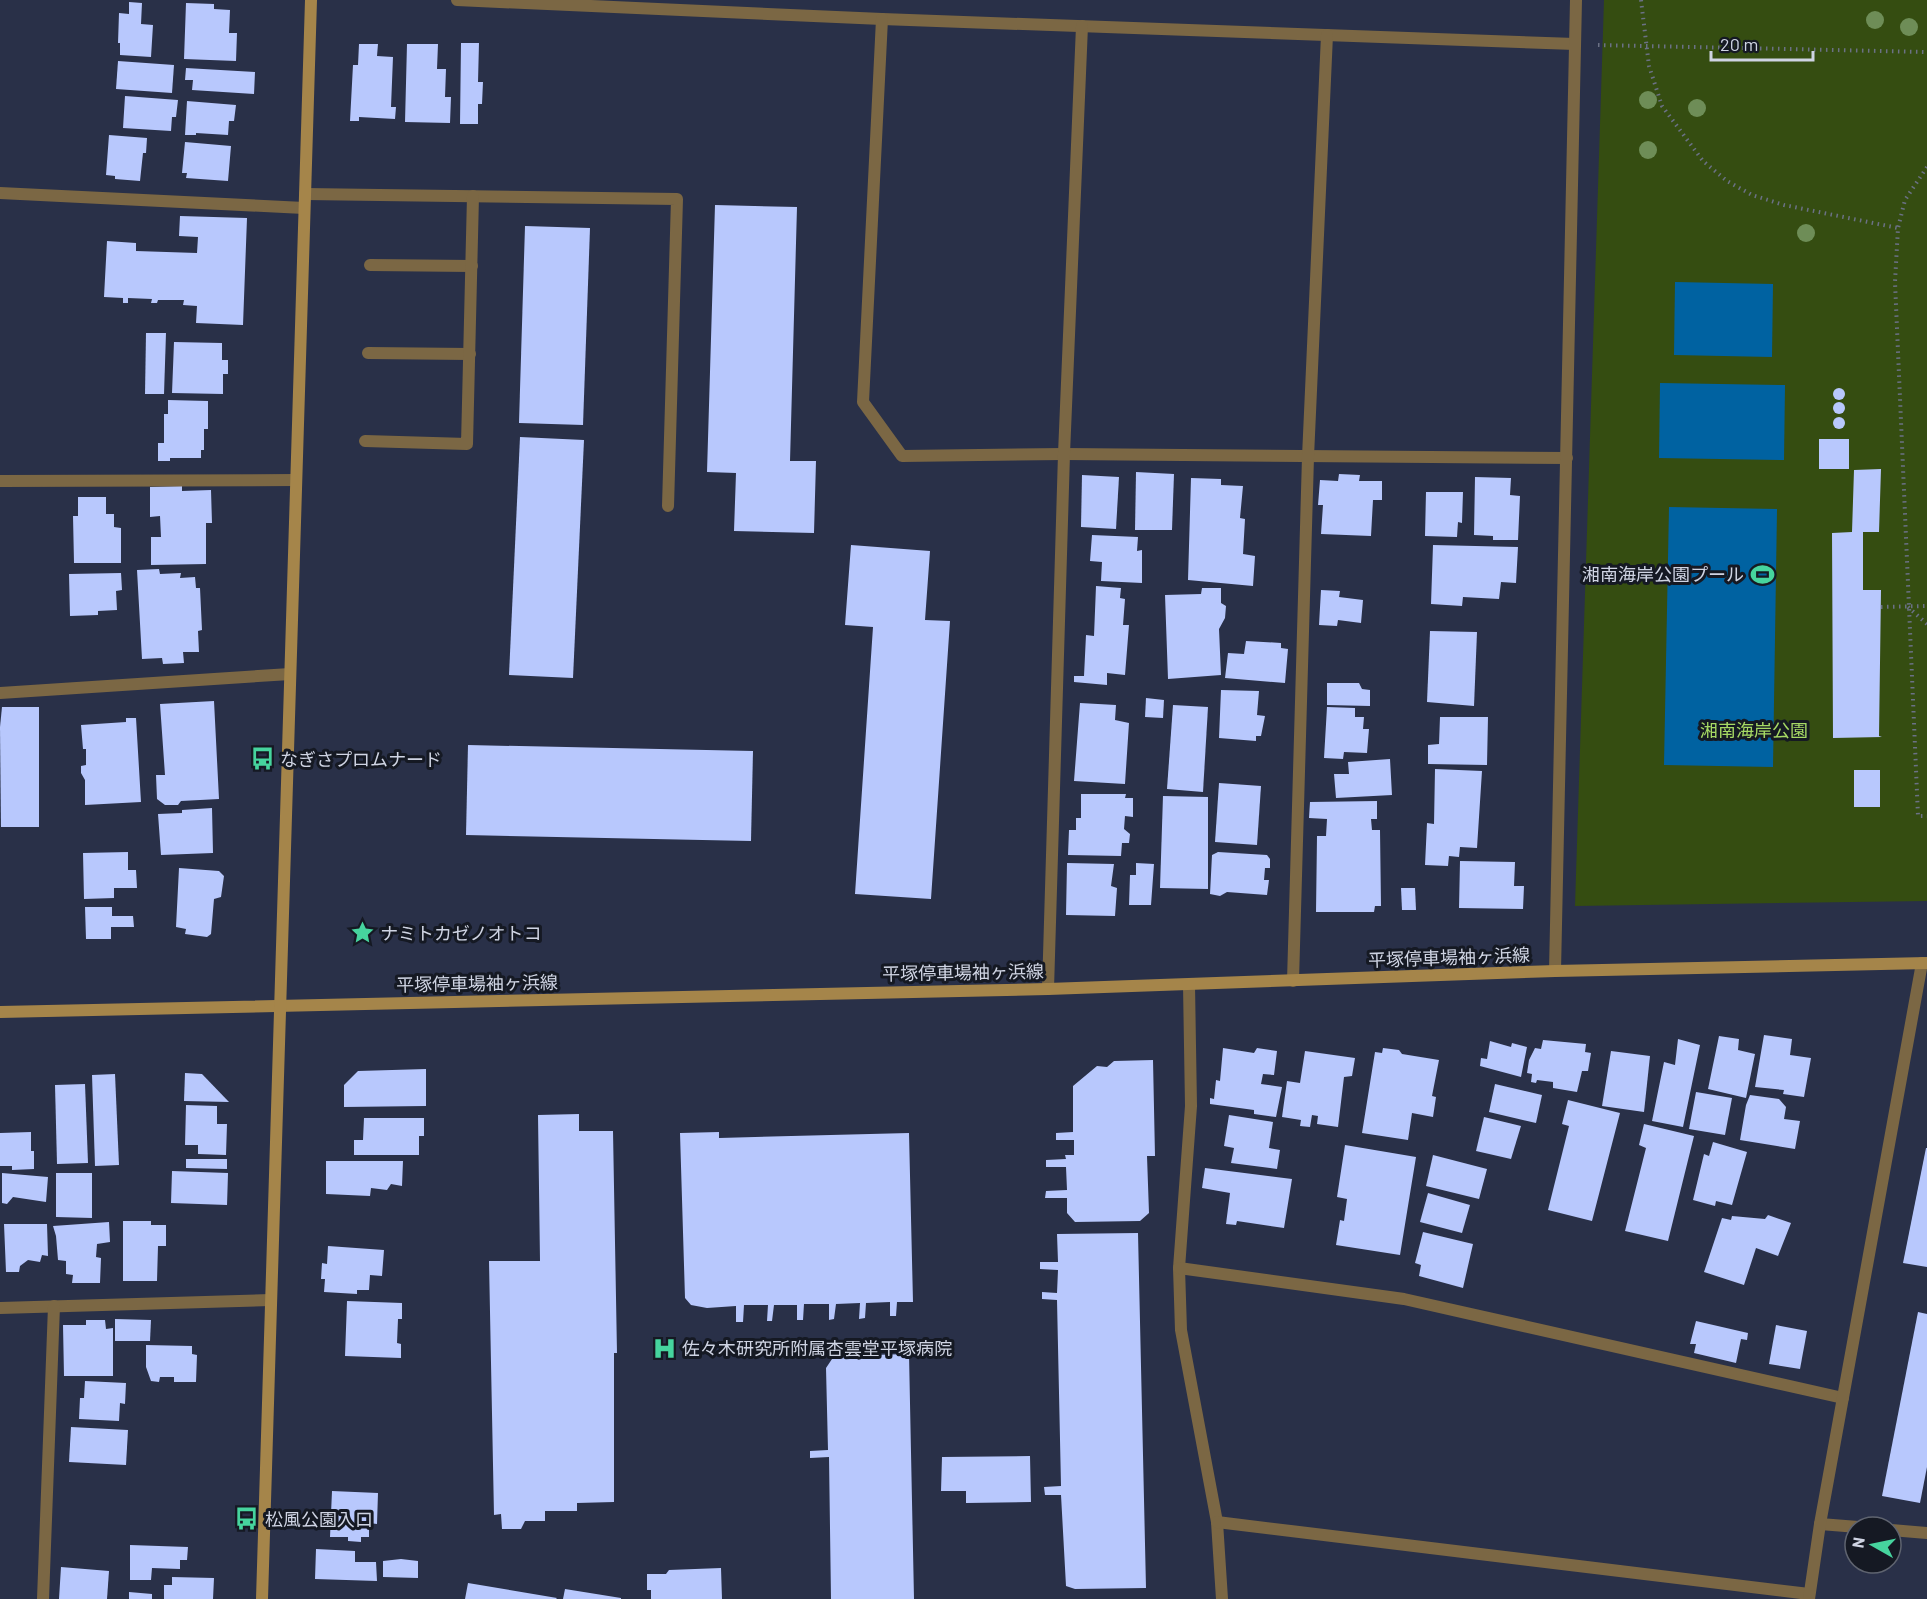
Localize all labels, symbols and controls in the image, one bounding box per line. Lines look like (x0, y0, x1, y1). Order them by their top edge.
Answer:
scale bar (1711, 24, 1813, 62)
text: 20 m (1720, 33, 1758, 55)
sports icon: 湘南海岸公園プール (1749, 561, 1775, 587)
place label: 湘南海岸公園プール (1582, 563, 1744, 585)
park label: 湘南海岸公園 (1700, 719, 1808, 741)
bus stop icon: なぎさプロムナード (249, 746, 275, 772)
place label: なぎさプロムナード (280, 748, 442, 770)
place icon: ナミトカゼノオトコ (349, 920, 375, 946)
place label: ナミトカゼノオトコ (380, 922, 541, 944)
street label: 平塚停車場袖ヶ浜線 (1368, 943, 1530, 971)
street label: 平塚停車場袖ヶ浜線 (882, 960, 1044, 984)
street label: 平塚停車場袖ヶ浜線 (396, 971, 558, 995)
hospital icon: 佐々木研究所附属杏雲堂平塚病院 (651, 1335, 677, 1361)
place label: 佐々木研究所附属杏雲堂平塚病院 (682, 1337, 952, 1359)
bus stop icon: 松風公園入口 (234, 1506, 260, 1532)
place label: 松風公園入口 (265, 1508, 373, 1530)
north arrow (1843, 1515, 1903, 1575)
text: N (1847, 1536, 1868, 1549)

